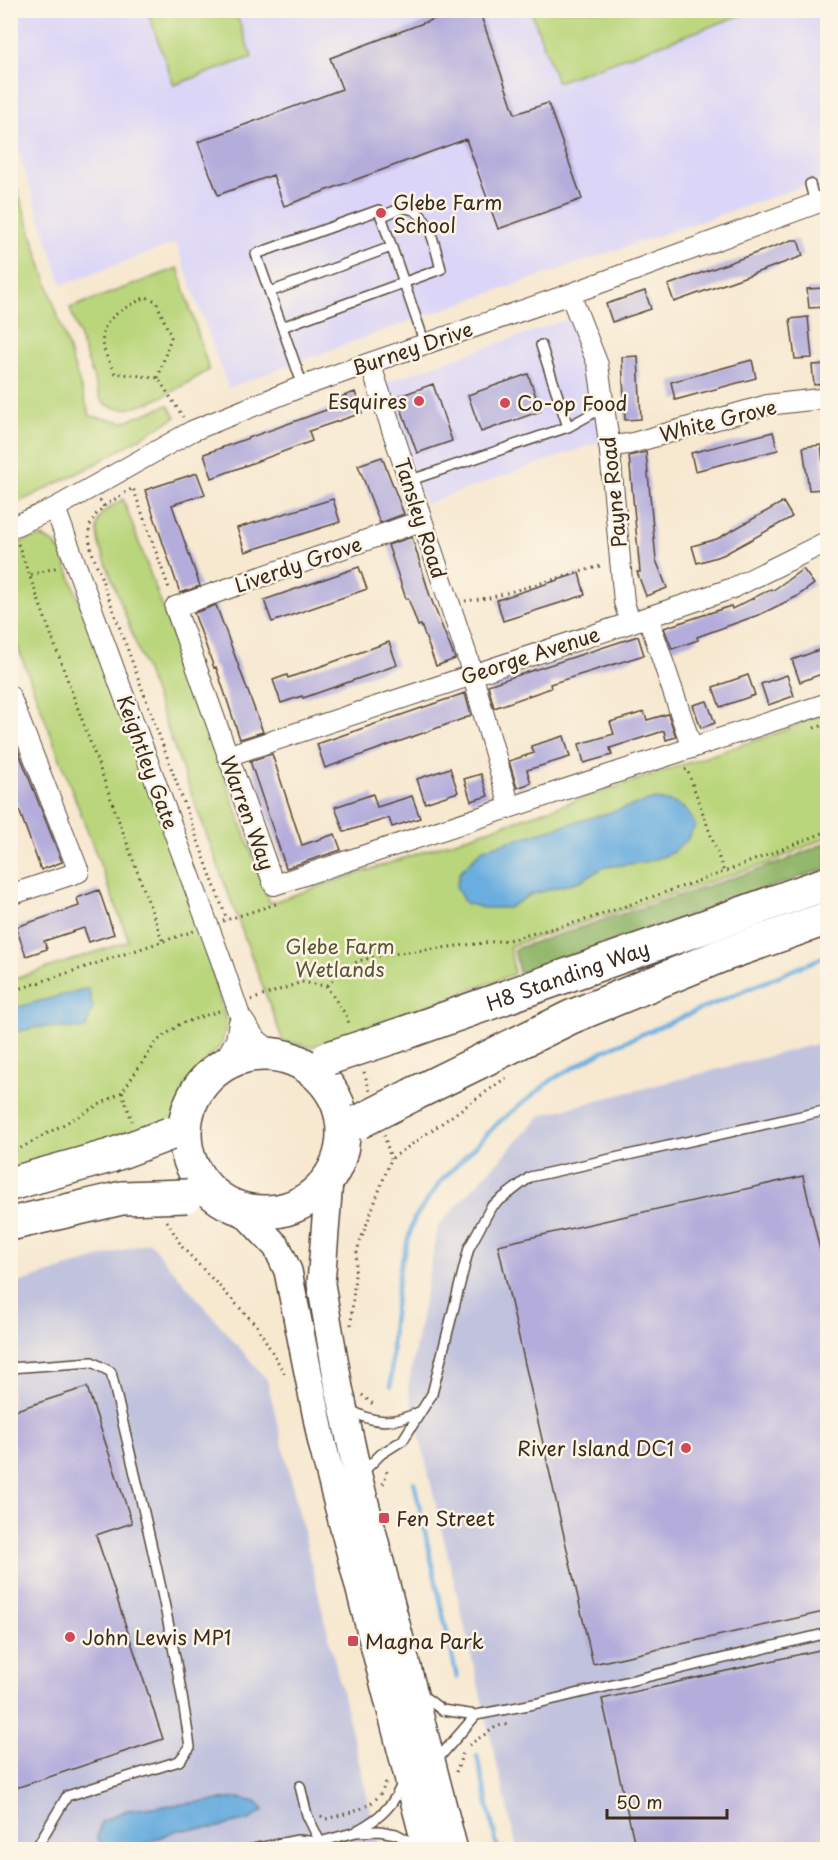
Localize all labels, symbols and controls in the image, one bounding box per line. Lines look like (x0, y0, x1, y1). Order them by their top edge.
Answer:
place label: Glebe Farm School (393, 187, 502, 240)
marker: Glebe Farm School (374, 206, 388, 220)
street label: Burney Drive (347, 313, 477, 383)
place label: Esquires (328, 386, 407, 416)
place label: Co-op Food (517, 388, 627, 418)
street label: White Grove (656, 391, 780, 449)
marker: Esquires (412, 394, 426, 408)
marker: Co-op Food (498, 396, 512, 410)
street label: Payne Road (592, 435, 634, 549)
street label: Tansley Road (387, 454, 455, 582)
street label: Liverdy Grove (230, 528, 366, 600)
street label: George Avenue (457, 618, 603, 692)
street label: Keightley Gate (110, 691, 186, 833)
street label: Warren Way (213, 752, 283, 874)
park label: Glebe Farm Wetlands (285, 931, 395, 984)
street label: H8 Standing Way (482, 932, 653, 1018)
place label: River Island DC1 (517, 1433, 674, 1463)
marker: River Island DC1 (679, 1441, 693, 1455)
place label: Fen Street (396, 1503, 495, 1533)
marker: Fen Street (377, 1511, 391, 1525)
place label: John Lewis MP1 (82, 1622, 231, 1652)
place label: Magna Park (365, 1626, 484, 1656)
marker: John Lewis MP1 (63, 1630, 77, 1644)
marker: Magna Park (346, 1634, 360, 1648)
scale bar (607, 1782, 727, 1820)
text: 50 m (616, 1788, 663, 1815)

